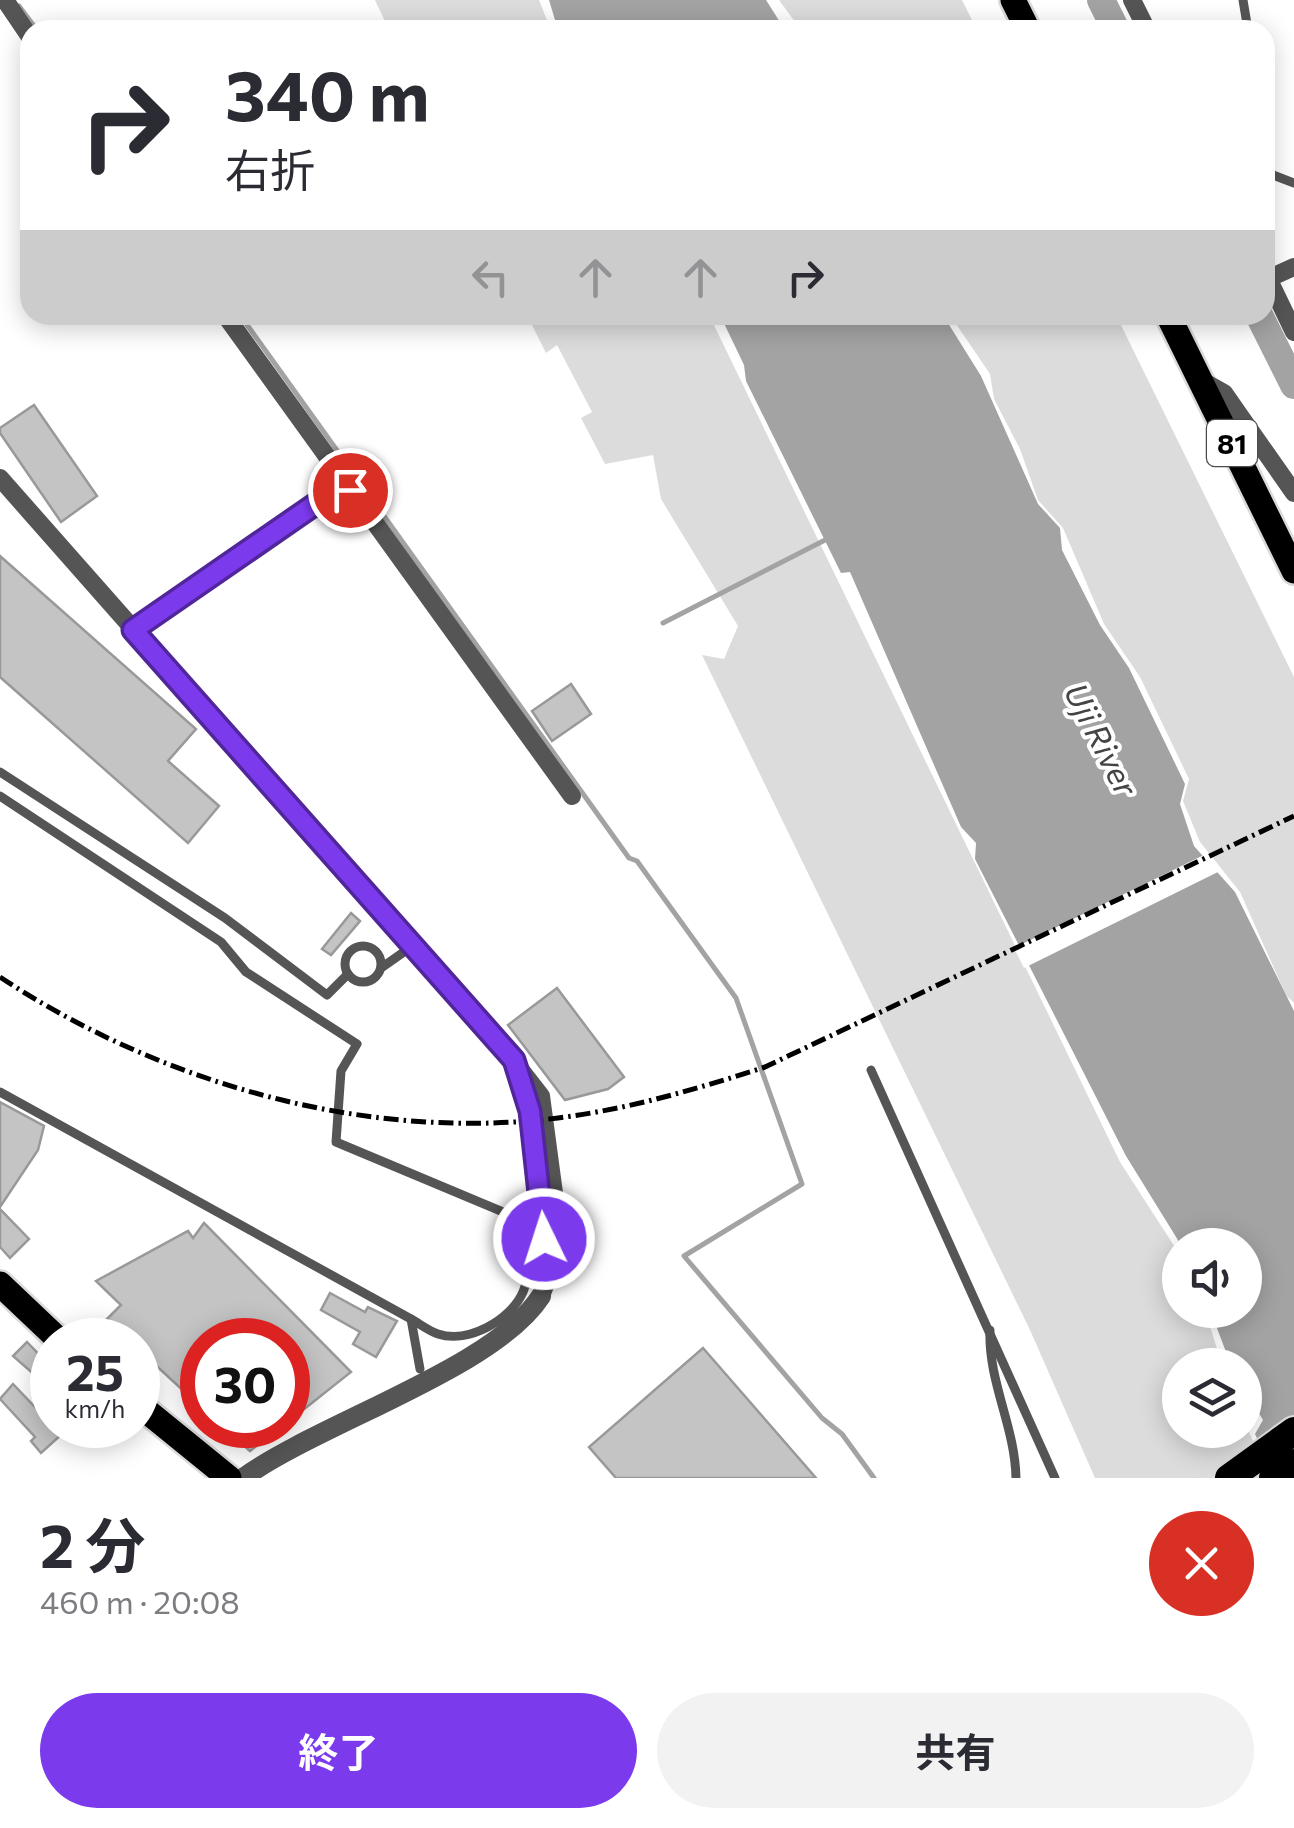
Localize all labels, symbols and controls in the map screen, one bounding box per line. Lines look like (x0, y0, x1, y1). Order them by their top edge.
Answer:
text: 340 m (225, 50, 430, 135)
icon: right (60, 60, 190, 190)
text: 右折 (225, 141, 315, 196)
icon: left (463, 250, 518, 305)
icon: ahead (568, 250, 623, 305)
icon: ahead (673, 250, 728, 305)
icon: right (778, 250, 833, 305)
road number: 81 (1207, 420, 1257, 466)
pin (308, 448, 393, 533)
icon: arrive (323, 463, 378, 518)
water label: Uji River (1057, 676, 1148, 803)
position arrow (492, 1187, 596, 1291)
map controls (1162, 1228, 1262, 1448)
button: sound (1162, 1228, 1262, 1328)
speed limit sign: 30 (180, 1318, 310, 1448)
text: 25 (66, 1340, 124, 1401)
button: layers (1162, 1348, 1262, 1448)
text: km/h (65, 1393, 125, 1423)
text: 2 分 (40, 1507, 146, 1580)
button: close (1149, 1511, 1254, 1616)
text: 460 m · 20:08 (40, 1581, 240, 1621)
button: 終了 (40, 1693, 637, 1808)
button: 共有 (657, 1693, 1254, 1808)

